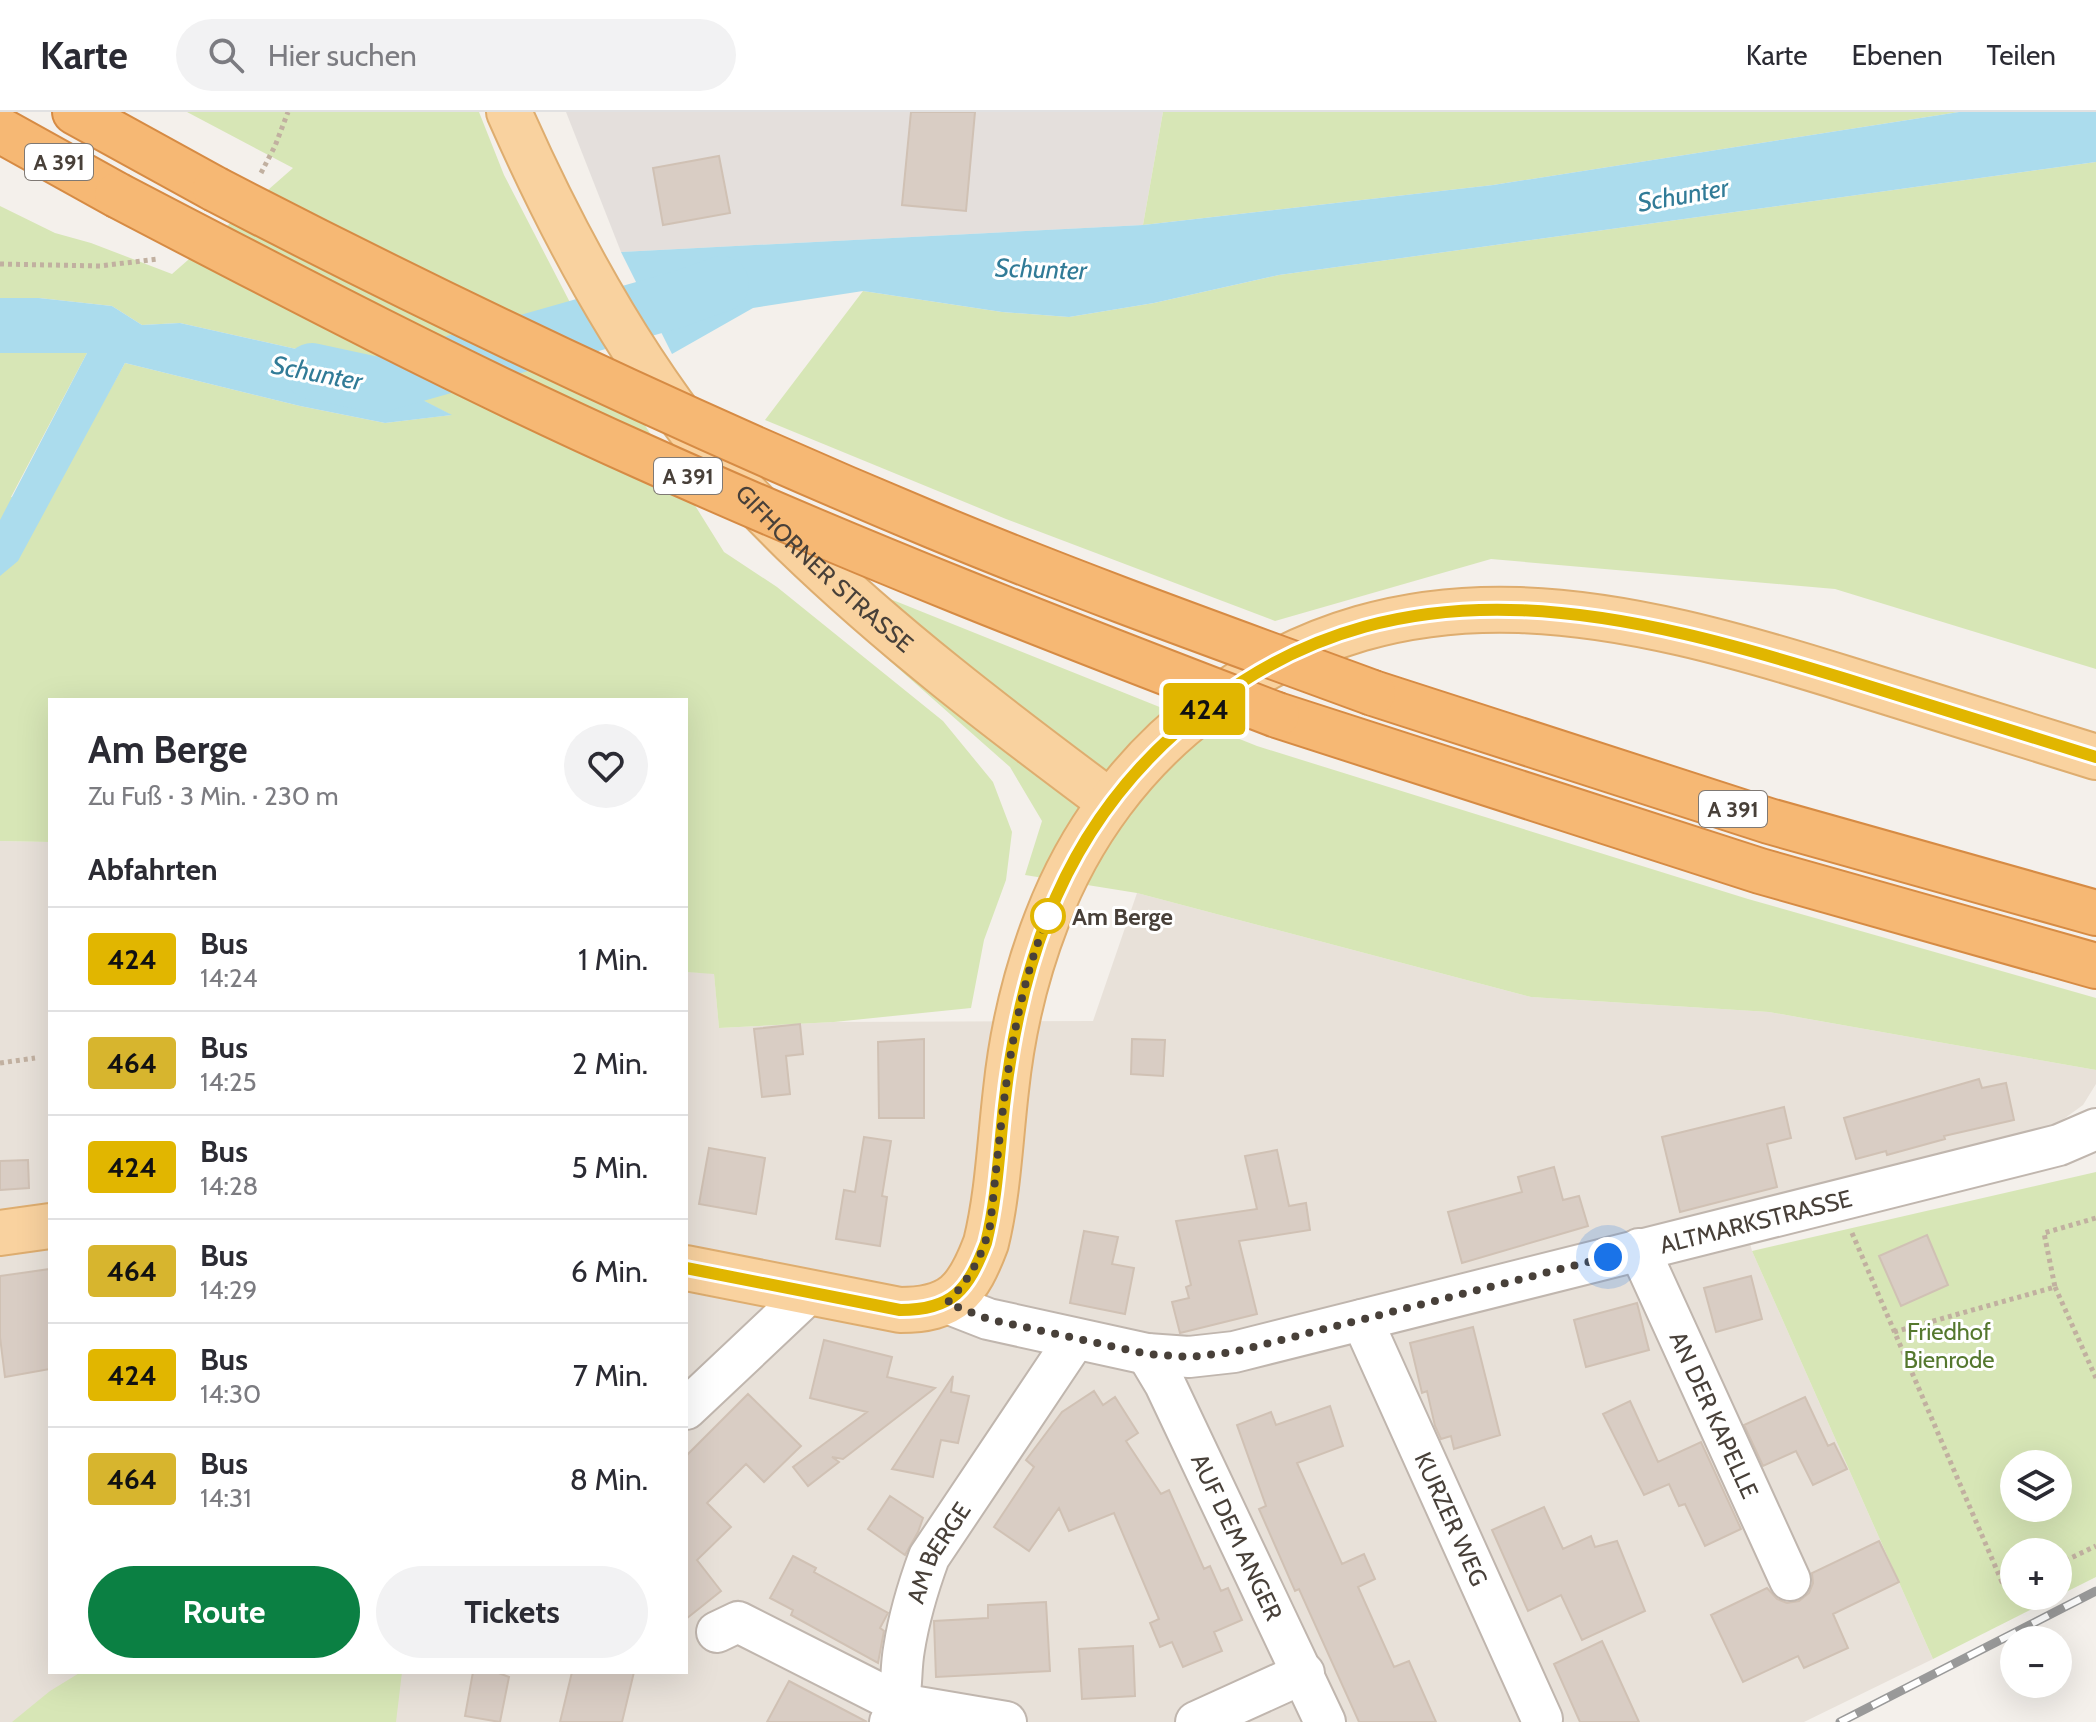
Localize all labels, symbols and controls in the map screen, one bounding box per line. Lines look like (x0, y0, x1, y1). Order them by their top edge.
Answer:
search box (176, 19, 736, 91)
text: Karte (40, 32, 128, 79)
icon: search (204, 33, 248, 77)
text: Hier suchen (268, 37, 417, 74)
text: Karte (1746, 38, 1808, 72)
text: Ebenen (1852, 38, 1943, 72)
text: Teilen (1987, 38, 2056, 72)
road number: A 391 (25, 144, 93, 180)
water label: Schunter (1635, 171, 1732, 219)
water label: Schunter (995, 251, 1088, 287)
water label: Schunter (269, 349, 366, 398)
road number: A 391 (654, 458, 722, 494)
street label: GIFHORNER STRASSE (730, 478, 919, 658)
line badge: 424 (1158, 683, 1250, 735)
text: 424 (1179, 692, 1229, 726)
button: heart (564, 724, 648, 808)
text: Am Berge (88, 726, 248, 773)
text: Zu Fuß · 3 Min. · 230 m (88, 780, 339, 812)
road number: A 391 (1699, 791, 1767, 827)
text: Abfahrten (88, 851, 218, 888)
marker: Am Berge (1031, 899, 1065, 933)
place label: Am Berge (1072, 902, 1173, 931)
text: Bus (200, 925, 248, 962)
text: 1 Min. (578, 941, 648, 978)
text: 424 (107, 942, 157, 976)
text: 14:24 (200, 962, 258, 994)
text: Bus (200, 1029, 248, 1066)
text: 2 Min. (572, 1045, 648, 1082)
text: 464 (107, 1046, 157, 1080)
text: 14:25 (200, 1066, 257, 1098)
text: Bus (200, 1133, 248, 1170)
text: 5 Min. (572, 1149, 648, 1186)
text: 424 (107, 1150, 157, 1184)
text: 14:28 (200, 1170, 258, 1202)
street label: ALTMARKSTRASSE (1657, 1183, 1855, 1259)
text: Bus (200, 1237, 248, 1274)
your location (1588, 1237, 1628, 1277)
text: 6 Min. (571, 1253, 648, 1290)
text: 464 (107, 1254, 157, 1288)
text: 14:29 (200, 1274, 257, 1306)
park label: Friedhof Bienrode (1903, 1317, 1995, 1374)
street label: AN DER KAPELLE (1664, 1326, 1765, 1503)
text: Bus (200, 1341, 248, 1378)
text: 7 Min. (573, 1357, 648, 1394)
text: 424 (107, 1358, 157, 1392)
text: 14:30 (200, 1378, 261, 1410)
text: Bus (200, 1445, 248, 1482)
street label: KURZER WEG (1409, 1447, 1494, 1590)
street label: AUF DEM ANGER (1185, 1449, 1289, 1625)
map controls (2000, 1450, 2072, 1698)
button: layers (2000, 1450, 2072, 1522)
text: 8 Min. (570, 1461, 648, 1498)
text: 464 (107, 1462, 157, 1496)
text: 14:31 (200, 1482, 251, 1514)
street label: AM BERGE (900, 1496, 976, 1607)
button: + (2000, 1538, 2072, 1610)
button: Route (88, 1566, 360, 1658)
button: Tickets (376, 1566, 648, 1658)
button: − (2000, 1626, 2072, 1698)

